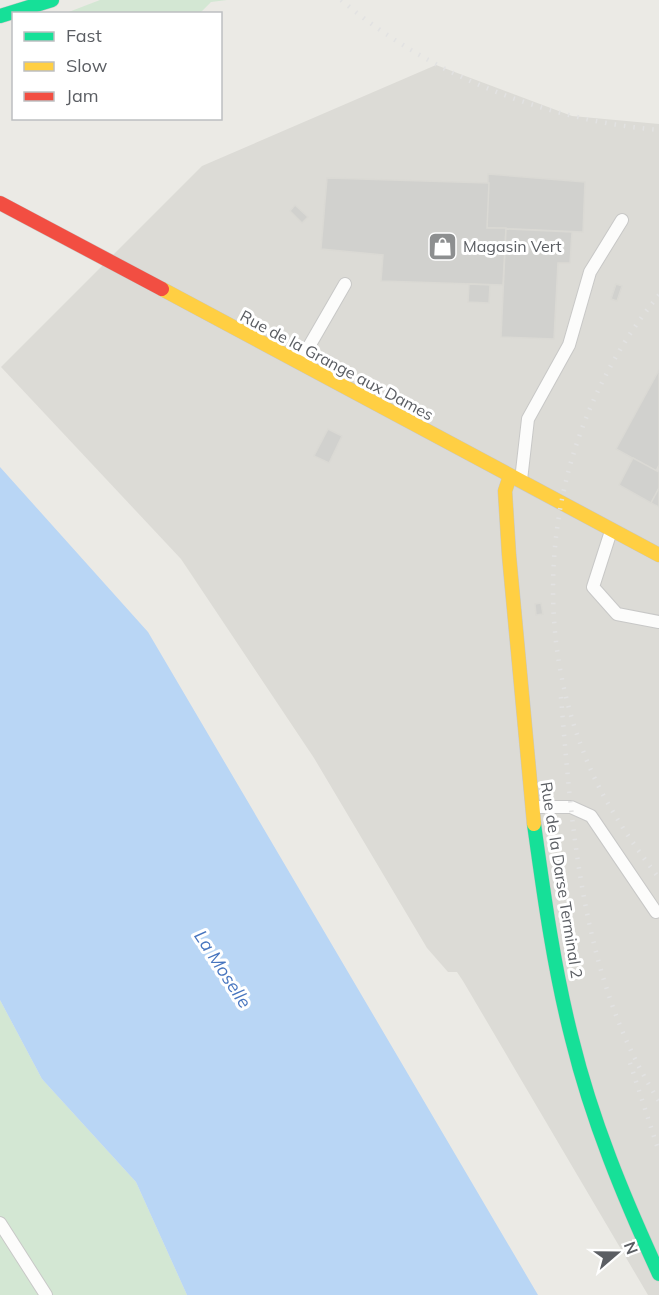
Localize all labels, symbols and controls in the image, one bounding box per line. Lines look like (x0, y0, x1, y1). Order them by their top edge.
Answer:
legend (12, 12, 222, 120)
text: Fast (66, 24, 102, 47)
text: Slow (66, 54, 108, 77)
text: Jam (66, 84, 99, 107)
shop icon: Magasin Vert (426, 230, 458, 262)
place label: Magasin Vert (463, 236, 562, 256)
street label: Rue de la Grange aux Dames (237, 305, 437, 425)
street label: Rue de la Darse Terminal 2 (537, 780, 587, 980)
water label: La Moselle (189, 926, 257, 1012)
north arrow (587, 1223, 647, 1283)
text: N (620, 1239, 643, 1257)

